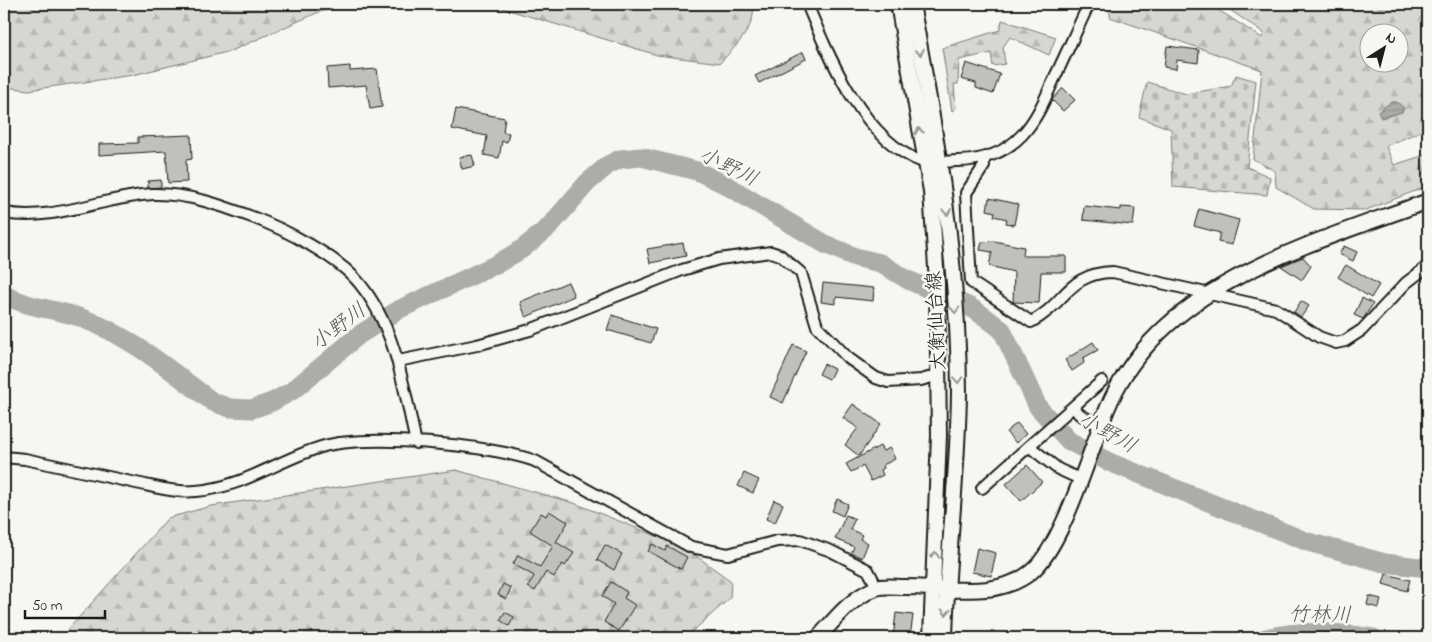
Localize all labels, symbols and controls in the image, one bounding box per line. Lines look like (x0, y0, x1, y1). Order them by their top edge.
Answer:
north arrow (1360, 22, 1410, 72)
text: N (1381, 27, 1401, 50)
one-way arrow (915, 47, 925, 56)
one-way arrow (915, 126, 925, 135)
water label: 小野川 (693, 141, 763, 195)
one-way arrow (941, 208, 952, 216)
street label: 大衡仙台線 (920, 270, 955, 372)
water label: 小野川 (305, 297, 373, 359)
one-way arrow (949, 306, 960, 314)
one-way arrow (953, 376, 963, 384)
water label: 小野川 (1072, 405, 1142, 462)
one-way arrow (930, 550, 940, 558)
scale bar (25, 587, 105, 619)
text: 50 m (32, 595, 63, 617)
water label: 竹林川 (1288, 600, 1352, 632)
one-way arrow (941, 608, 952, 616)

